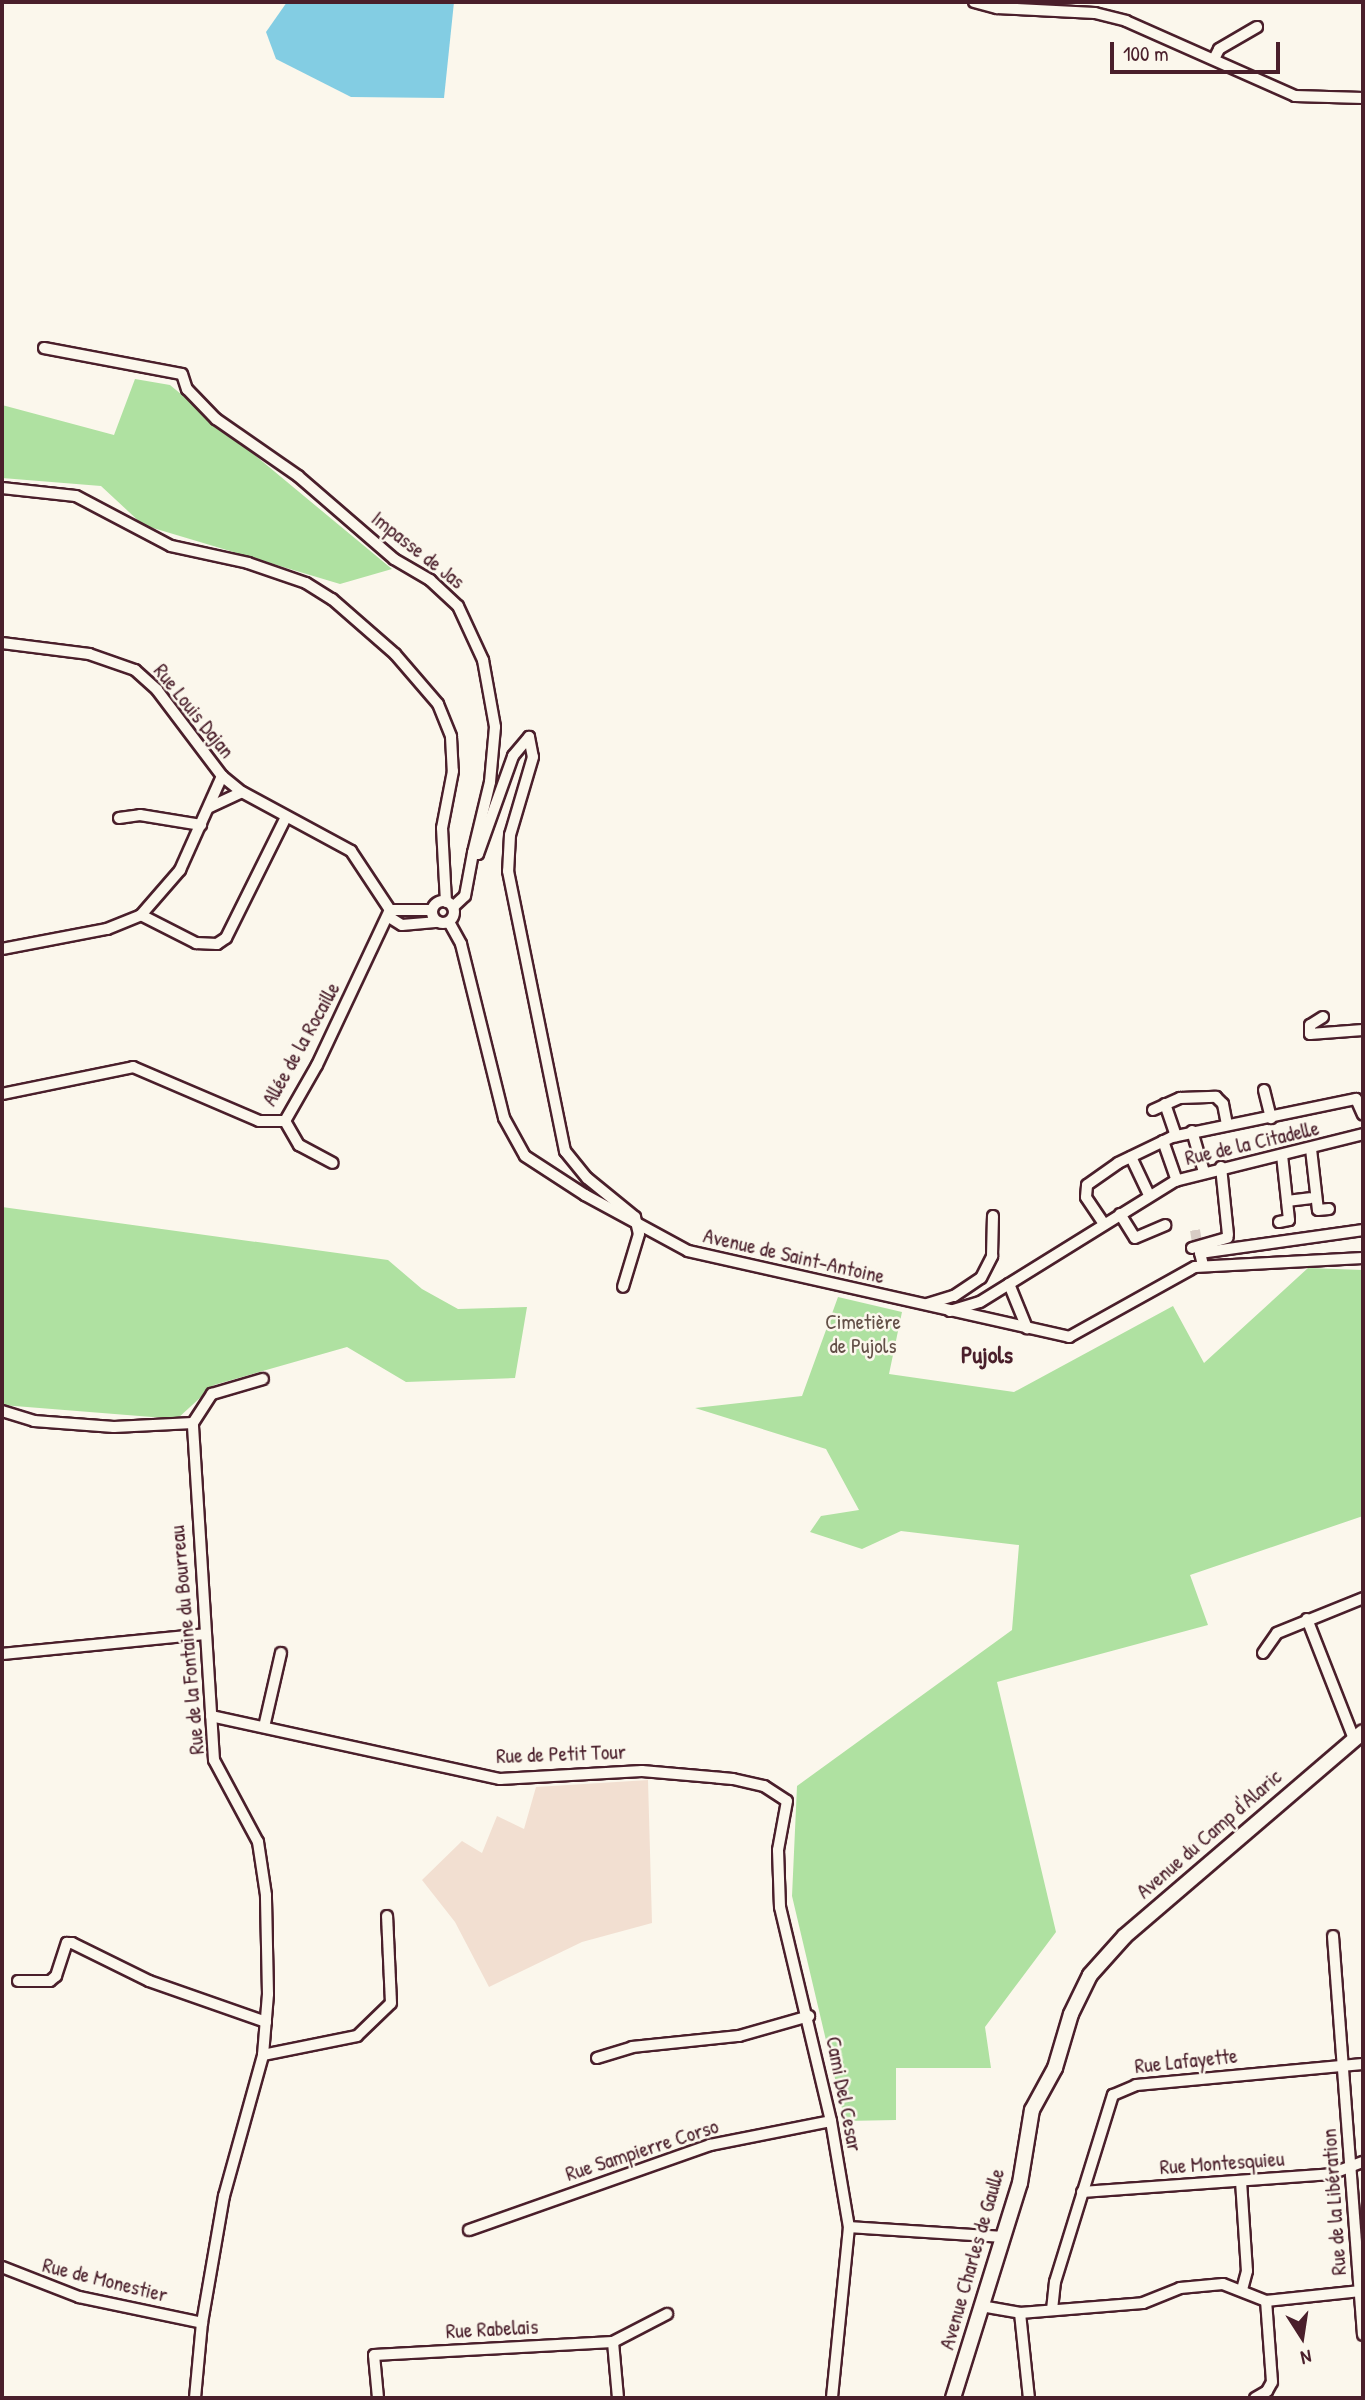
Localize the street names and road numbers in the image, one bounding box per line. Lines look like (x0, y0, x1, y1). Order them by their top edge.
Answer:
street label: Impasse de Jas (366, 506, 470, 594)
street label: Rue Louis Dajan (148, 659, 240, 763)
street label: Allée de la Rocaille (257, 978, 345, 1110)
street label: Rue de la Citadelle (1183, 1115, 1321, 1171)
street label: Avenue de Saint-Antoine (701, 1223, 887, 1289)
street label: Rue de la Fontaine du Bourreau (164, 1524, 210, 1756)
street label: Rue de Petit Tour (496, 1739, 626, 1769)
street label: Avenue du Camp d'Alaric (1131, 1764, 1287, 1904)
street label: Cami Del Cesar (821, 2034, 867, 2154)
street label: Rue Lafayette (1133, 2043, 1239, 2079)
street label: Rue Sampierre Corso (562, 2113, 722, 2187)
street label: Rue de la Libération (1316, 2128, 1352, 2276)
street label: Rue Montesquieu (1159, 2146, 1285, 2180)
street label: Avenue Charles de Gaulle (934, 2166, 1010, 2352)
street label: Rue de Monestier (40, 2252, 170, 2308)
street label: Rue Rabelais (445, 2314, 539, 2344)

